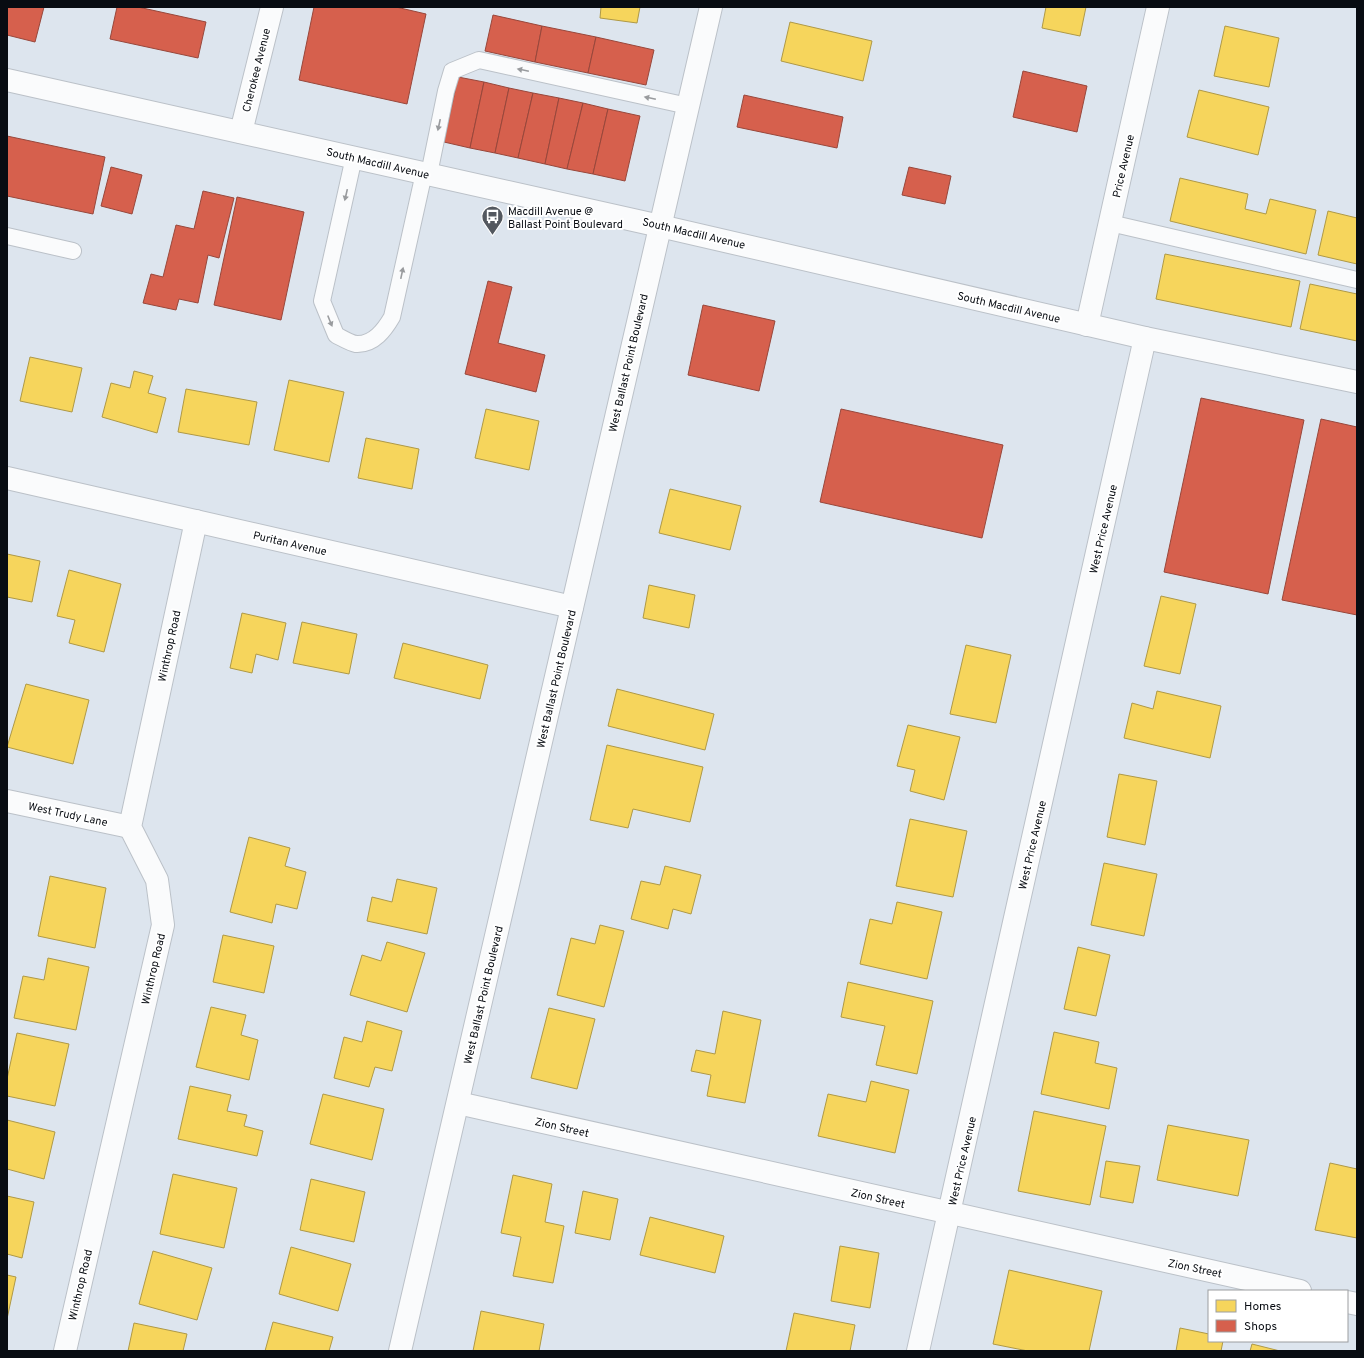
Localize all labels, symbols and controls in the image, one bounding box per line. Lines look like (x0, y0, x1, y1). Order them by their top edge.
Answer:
street label: Cherokee Avenue (240, 27, 274, 114)
one-way arrow (516, 66, 529, 72)
one-way arrow (643, 94, 656, 100)
one-way arrow (435, 119, 441, 132)
street label: Price Avenue (1110, 133, 1138, 199)
street label: South Macdill Avenue (325, 145, 431, 183)
one-way arrow (342, 189, 348, 201)
bus stop icon: Macdill Avenue @ Ballast Point Boulevard (479, 204, 505, 237)
place label: Macdill Avenue @ Ballast Point Boulevard (508, 205, 623, 232)
street label: South Macdill Avenue (641, 215, 747, 253)
one-way arrow (399, 266, 405, 279)
street label: South Macdill Avenue (956, 289, 1062, 327)
street label: West Ballast Point Boulevard (606, 293, 652, 434)
one-way arrow (328, 316, 334, 328)
street label: West Price Avenue (1087, 483, 1121, 575)
street label: Puritan Avenue (252, 529, 328, 559)
street label: Winthrop Road (156, 609, 184, 683)
street label: West Ballast Point Boulevard (534, 609, 580, 750)
street label: West Price Avenue (1016, 799, 1050, 891)
street label: West Trudy Lane (27, 800, 109, 830)
street label: West Ballast Point Boulevard (461, 925, 507, 1066)
street label: Winthrop Road (139, 932, 169, 1006)
street label: Zion Street (533, 1115, 590, 1141)
street label: West Price Avenue (946, 1115, 980, 1207)
street label: Zion Street (849, 1186, 906, 1212)
street label: Winthrop Road (66, 1248, 96, 1322)
street label: Zion Street (1166, 1256, 1223, 1282)
legend (1208, 1290, 1348, 1342)
text: Homes (1244, 1299, 1281, 1315)
text: Shops (1244, 1319, 1277, 1335)

